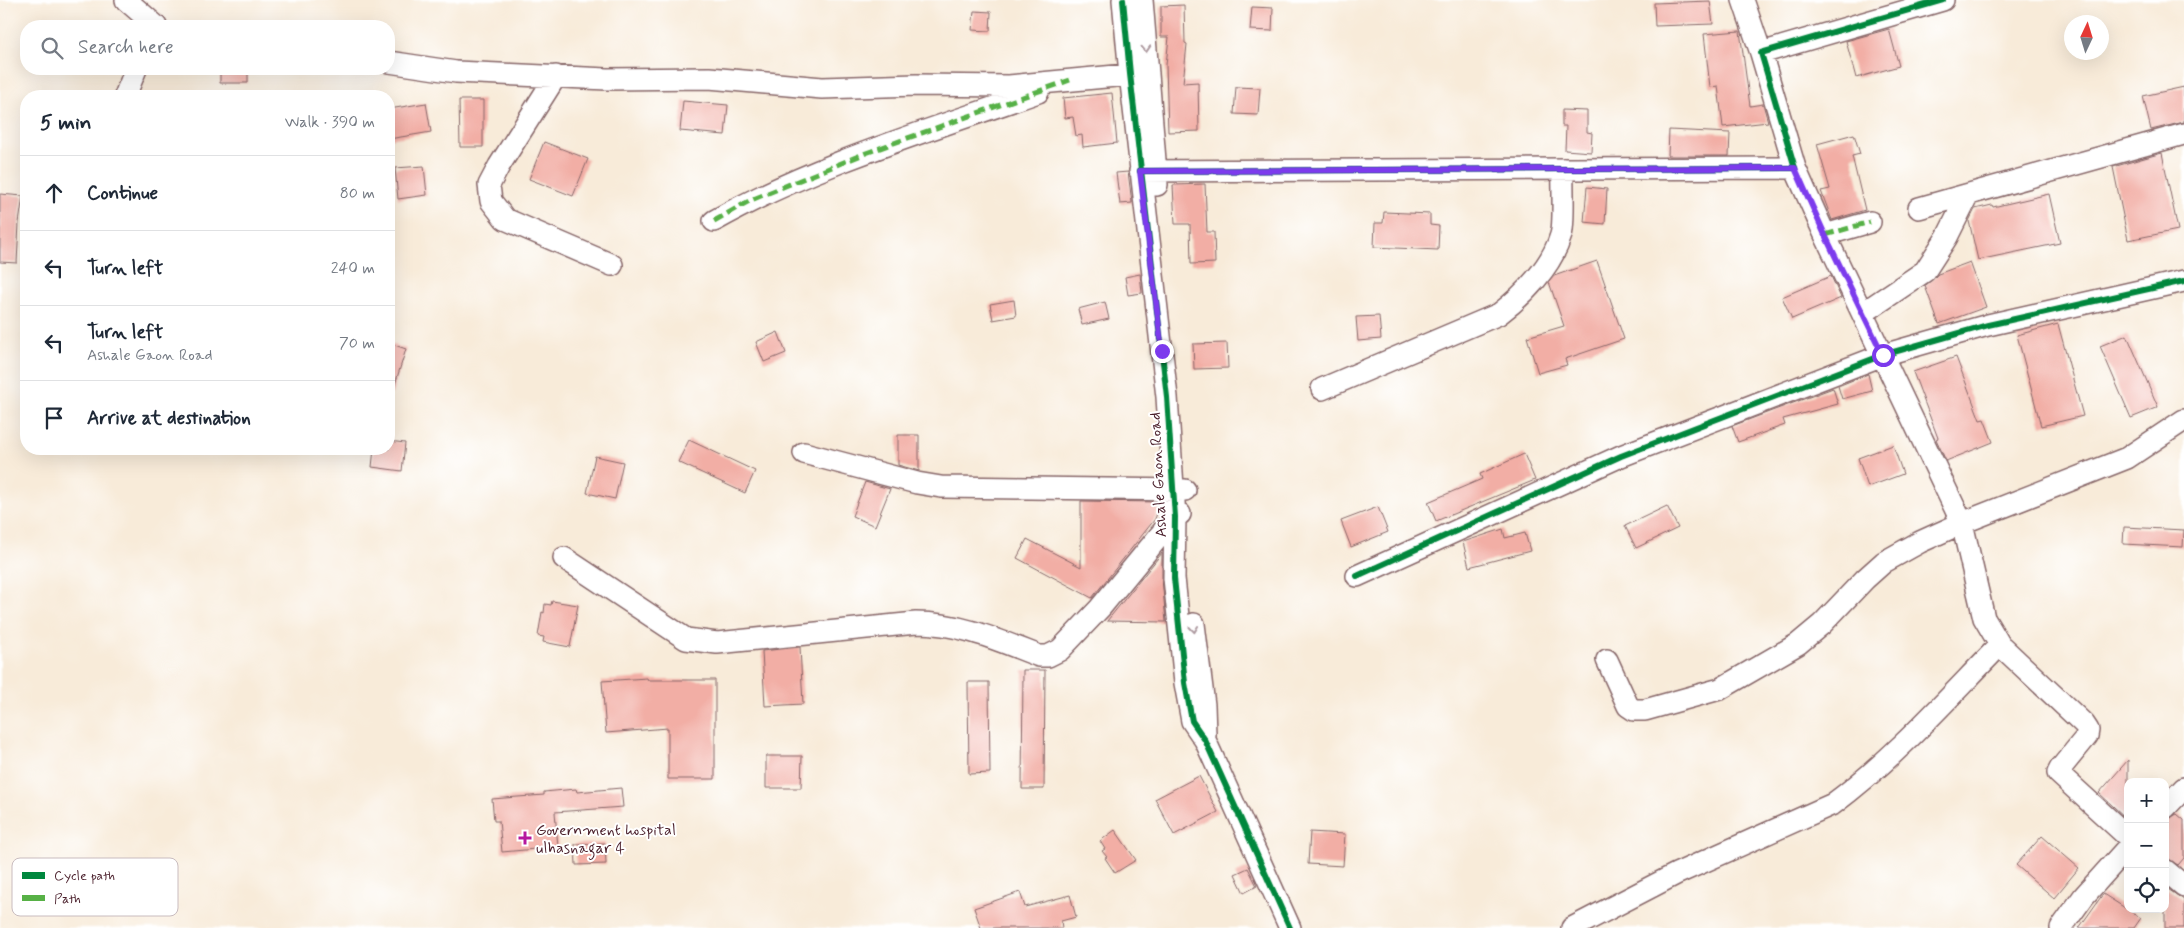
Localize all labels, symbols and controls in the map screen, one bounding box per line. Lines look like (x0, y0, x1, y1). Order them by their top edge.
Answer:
north arrow (2064, 15, 2109, 60)
search box (20, 20, 395, 75)
icon: search (38, 34, 66, 62)
text: Search here (78, 35, 174, 60)
one-way arrow (1141, 45, 1152, 53)
text: 5 min (40, 109, 92, 137)
text: Walk · 390 m (285, 112, 375, 133)
icon: ahead (40, 179, 68, 207)
text: Continue (87, 181, 158, 206)
text: 80 m (340, 183, 375, 204)
icon: left (40, 254, 68, 282)
text: Turn left (87, 256, 163, 281)
text: 240 m (331, 258, 375, 279)
text: Turn left (87, 320, 163, 345)
icon: left (40, 329, 68, 357)
text: 70 m (339, 333, 375, 354)
route end (1151, 340, 1174, 363)
route start (1872, 344, 1895, 367)
text: Ashale Gaon Road (87, 345, 212, 366)
icon: arrive (40, 404, 68, 432)
text: Arrive at destination (87, 406, 251, 431)
street label: Ashale Gaon Road (1145, 412, 1172, 538)
one-way arrow (1188, 625, 1199, 633)
map controls (2124, 778, 2169, 913)
button: + (2124, 778, 2169, 823)
place label: Government hospital ulhasnagar 4 (536, 820, 676, 860)
button: − (2124, 823, 2169, 868)
marker: Government hospital ulhasnagar 4 (518, 831, 532, 845)
legend (12, 858, 178, 916)
text: Cycle path (54, 867, 115, 885)
button: locate (2124, 868, 2169, 913)
text: Path (54, 890, 81, 908)

